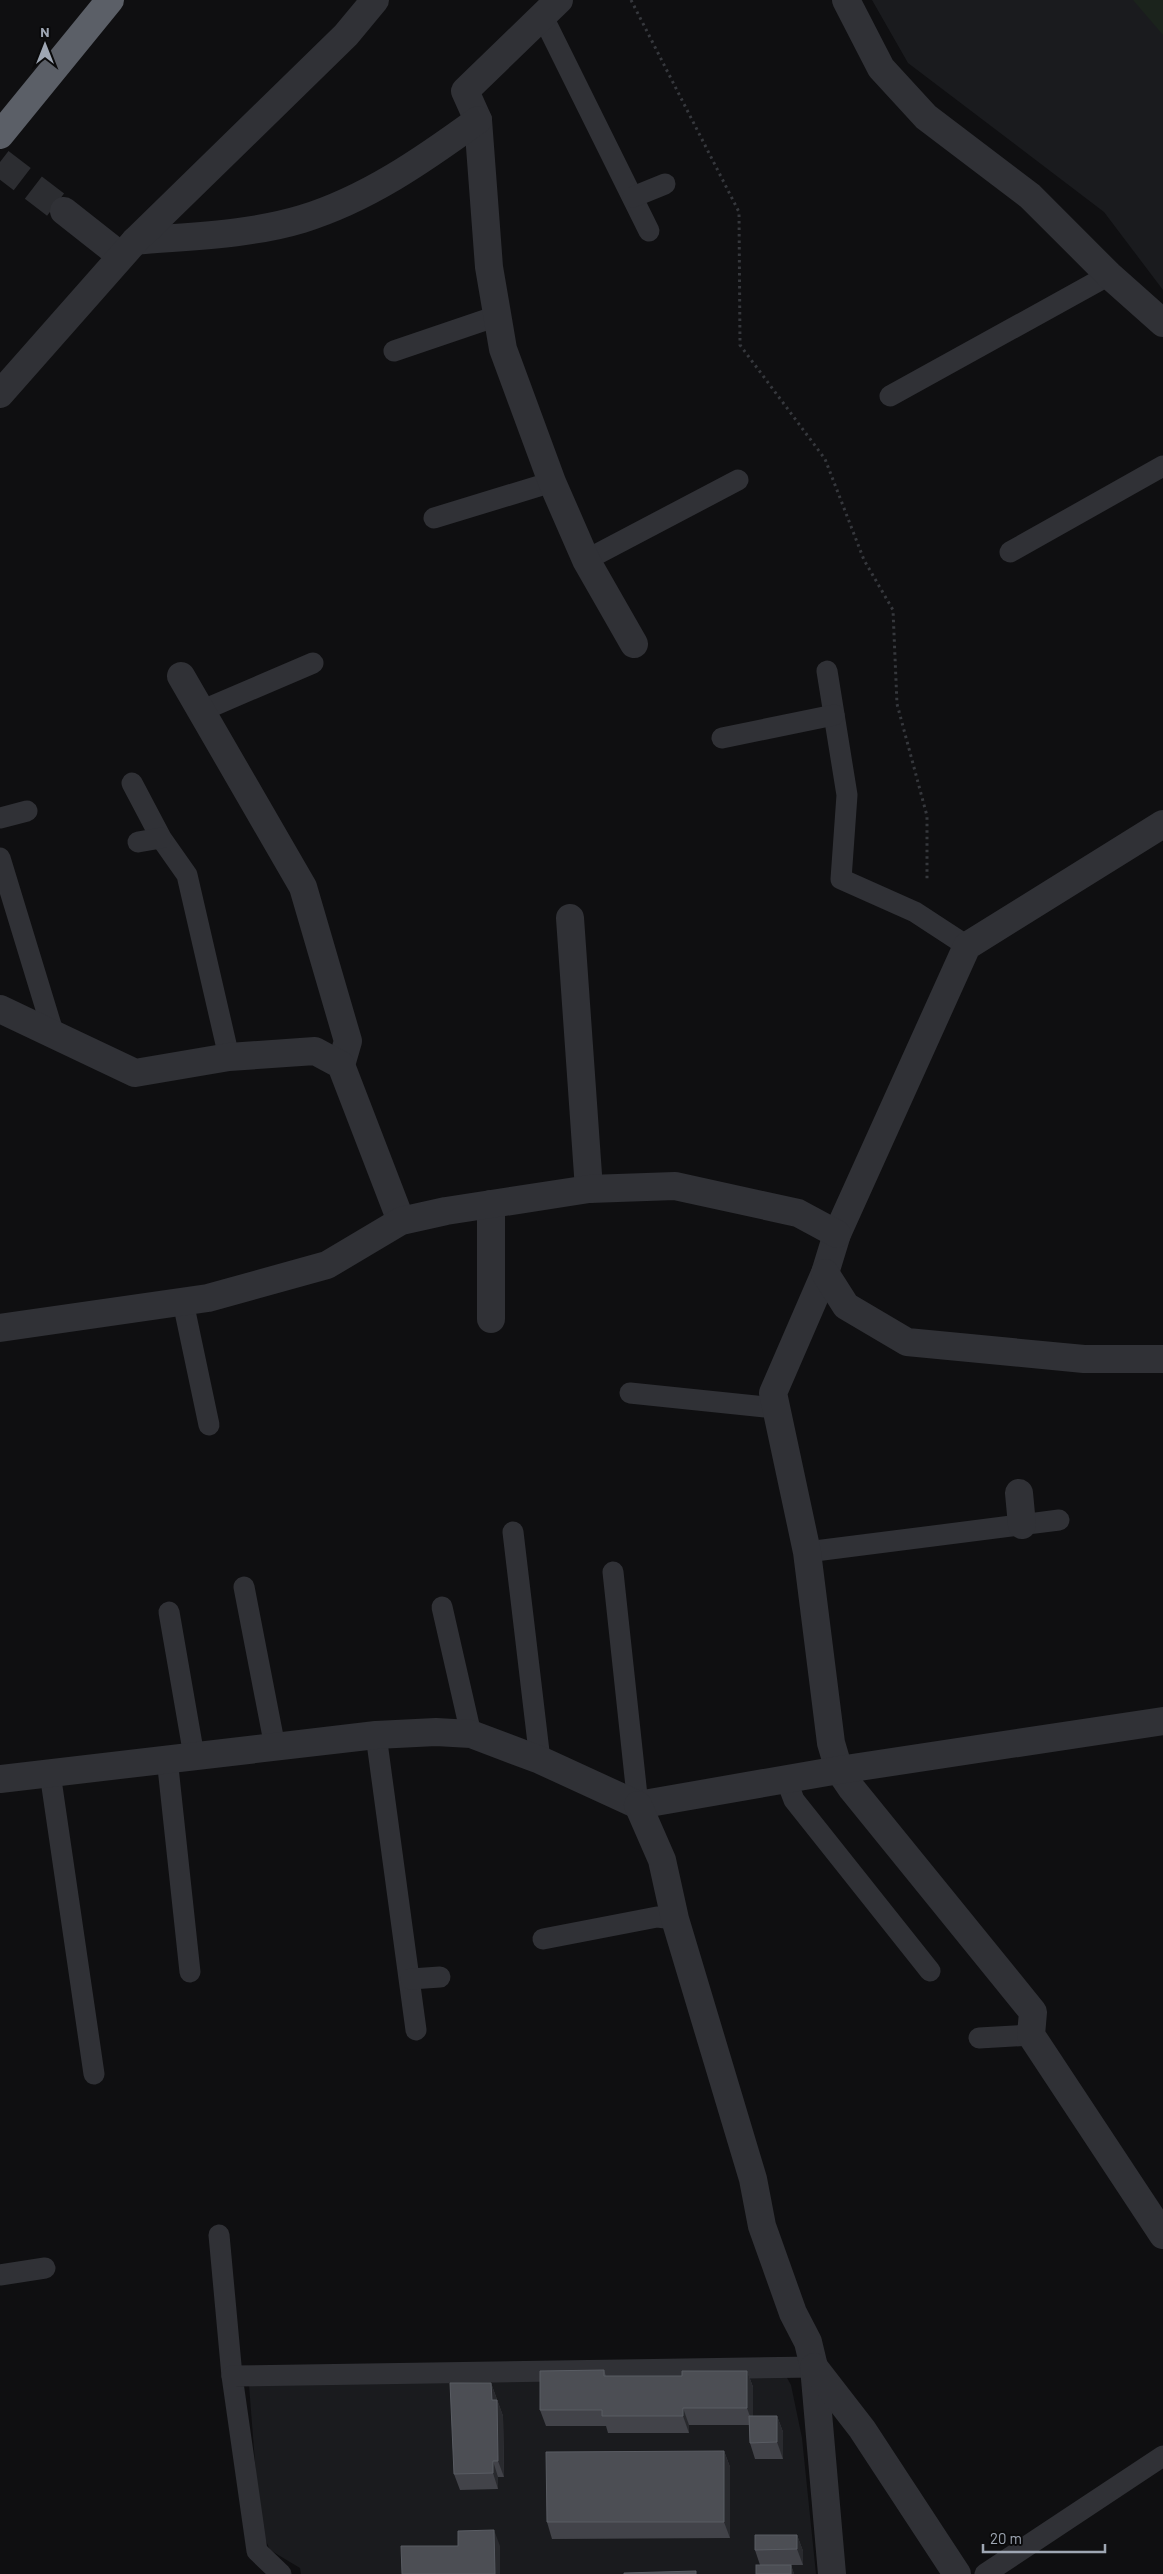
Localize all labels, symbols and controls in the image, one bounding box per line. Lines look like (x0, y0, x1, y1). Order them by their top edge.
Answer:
north arrow (20, 20, 70, 70)
text: N (40, 23, 50, 40)
scale bar (983, 2522, 1106, 2554)
text: 20 m (990, 2529, 1022, 2547)

